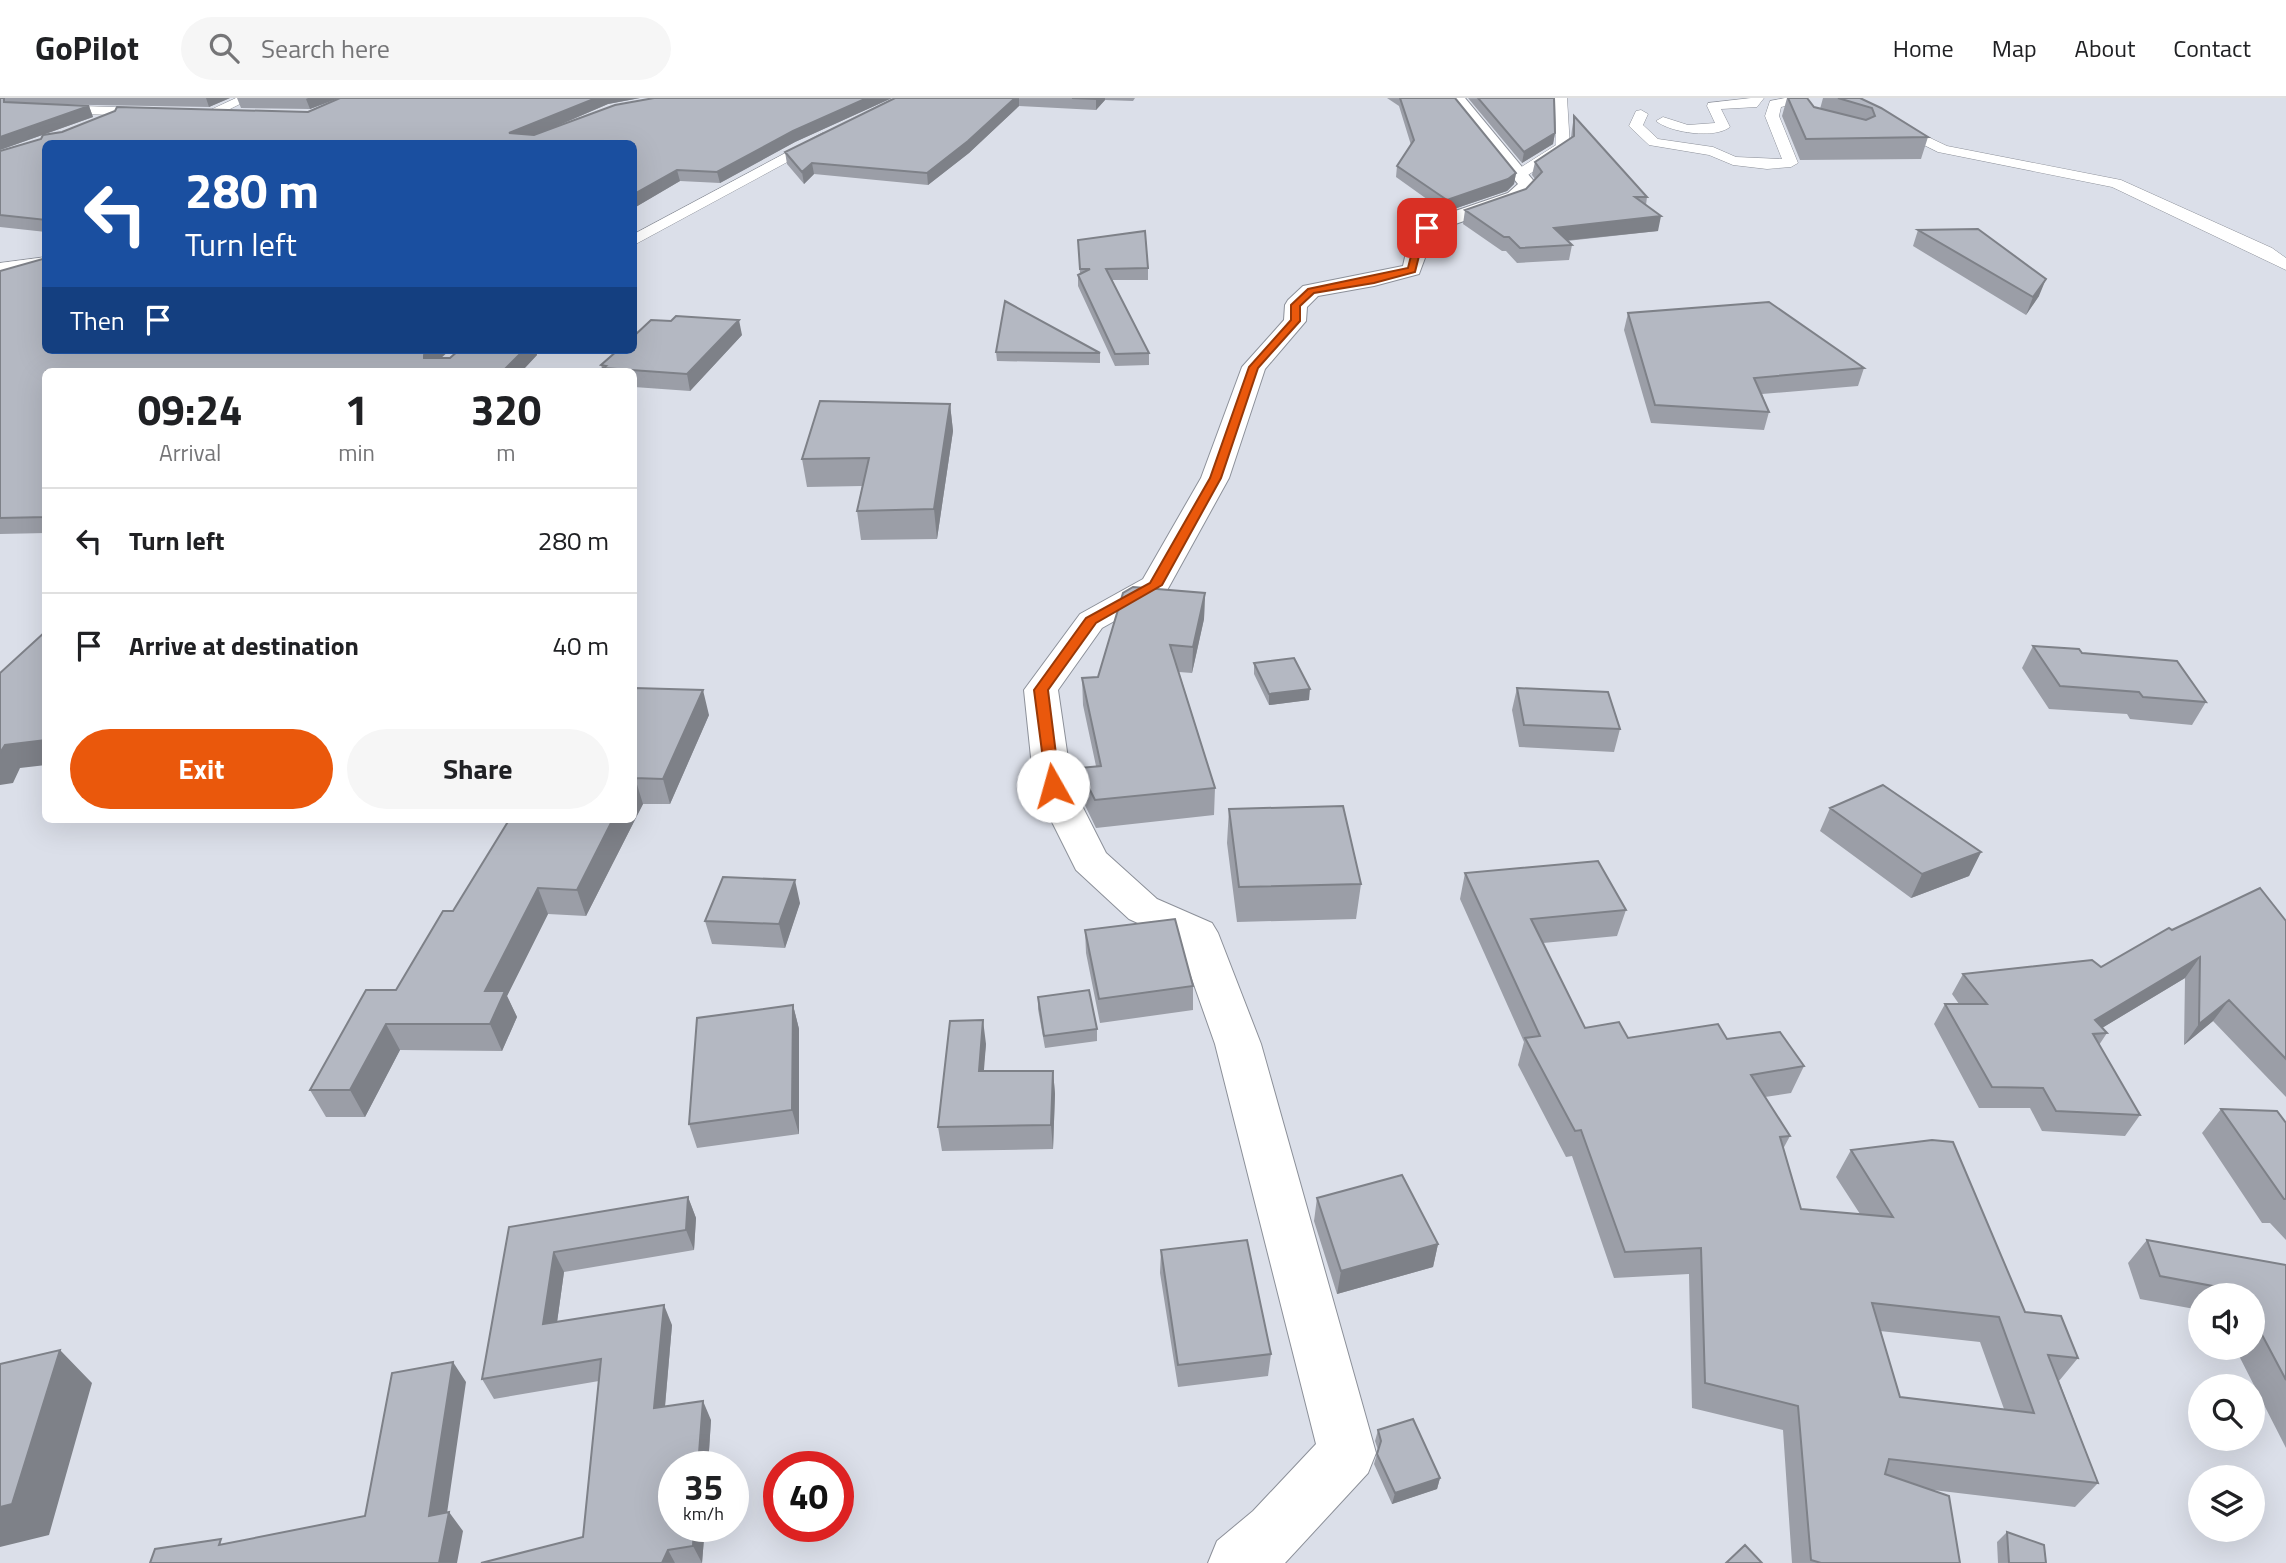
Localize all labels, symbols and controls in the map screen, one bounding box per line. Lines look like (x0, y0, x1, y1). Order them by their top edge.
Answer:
search box (181, 17, 671, 80)
text: GoPilot (35, 23, 139, 73)
icon: search (205, 29, 243, 67)
text: Search here (261, 29, 390, 68)
text: Home (1893, 30, 1954, 66)
text: Map (1992, 30, 2037, 66)
text: About (2075, 30, 2135, 66)
text: Contact (2173, 30, 2251, 66)
text: 280 m (185, 152, 319, 227)
icon: left (70, 168, 161, 259)
pin (1397, 198, 1457, 258)
icon: arrive (1408, 209, 1446, 247)
text: Turn left (185, 220, 297, 268)
text: Then (70, 301, 125, 340)
icon: arrive (139, 301, 177, 339)
text: 09:24 (138, 377, 243, 441)
text: 1 (345, 377, 368, 441)
text: 320 (471, 377, 541, 441)
text: Arrival (159, 435, 221, 470)
text: min (338, 435, 375, 470)
text: m (496, 435, 516, 470)
text: Turn left (129, 521, 224, 560)
text: 280 m (538, 521, 609, 560)
icon: left (70, 522, 108, 560)
text: Arrive at destination (129, 626, 359, 665)
text: 40 m (552, 626, 609, 665)
icon: arrive (70, 627, 108, 665)
button: Exit (70, 729, 333, 809)
button: Share (347, 729, 609, 809)
position arrow (1016, 749, 1090, 823)
map controls (2188, 1283, 2265, 1542)
button: sound (2188, 1283, 2265, 1360)
button: search (2188, 1374, 2265, 1451)
speed limit sign: 40 (763, 1451, 854, 1542)
text: 35 (684, 1460, 723, 1514)
button: layers (2188, 1465, 2265, 1542)
text: km/h (683, 1500, 724, 1527)

